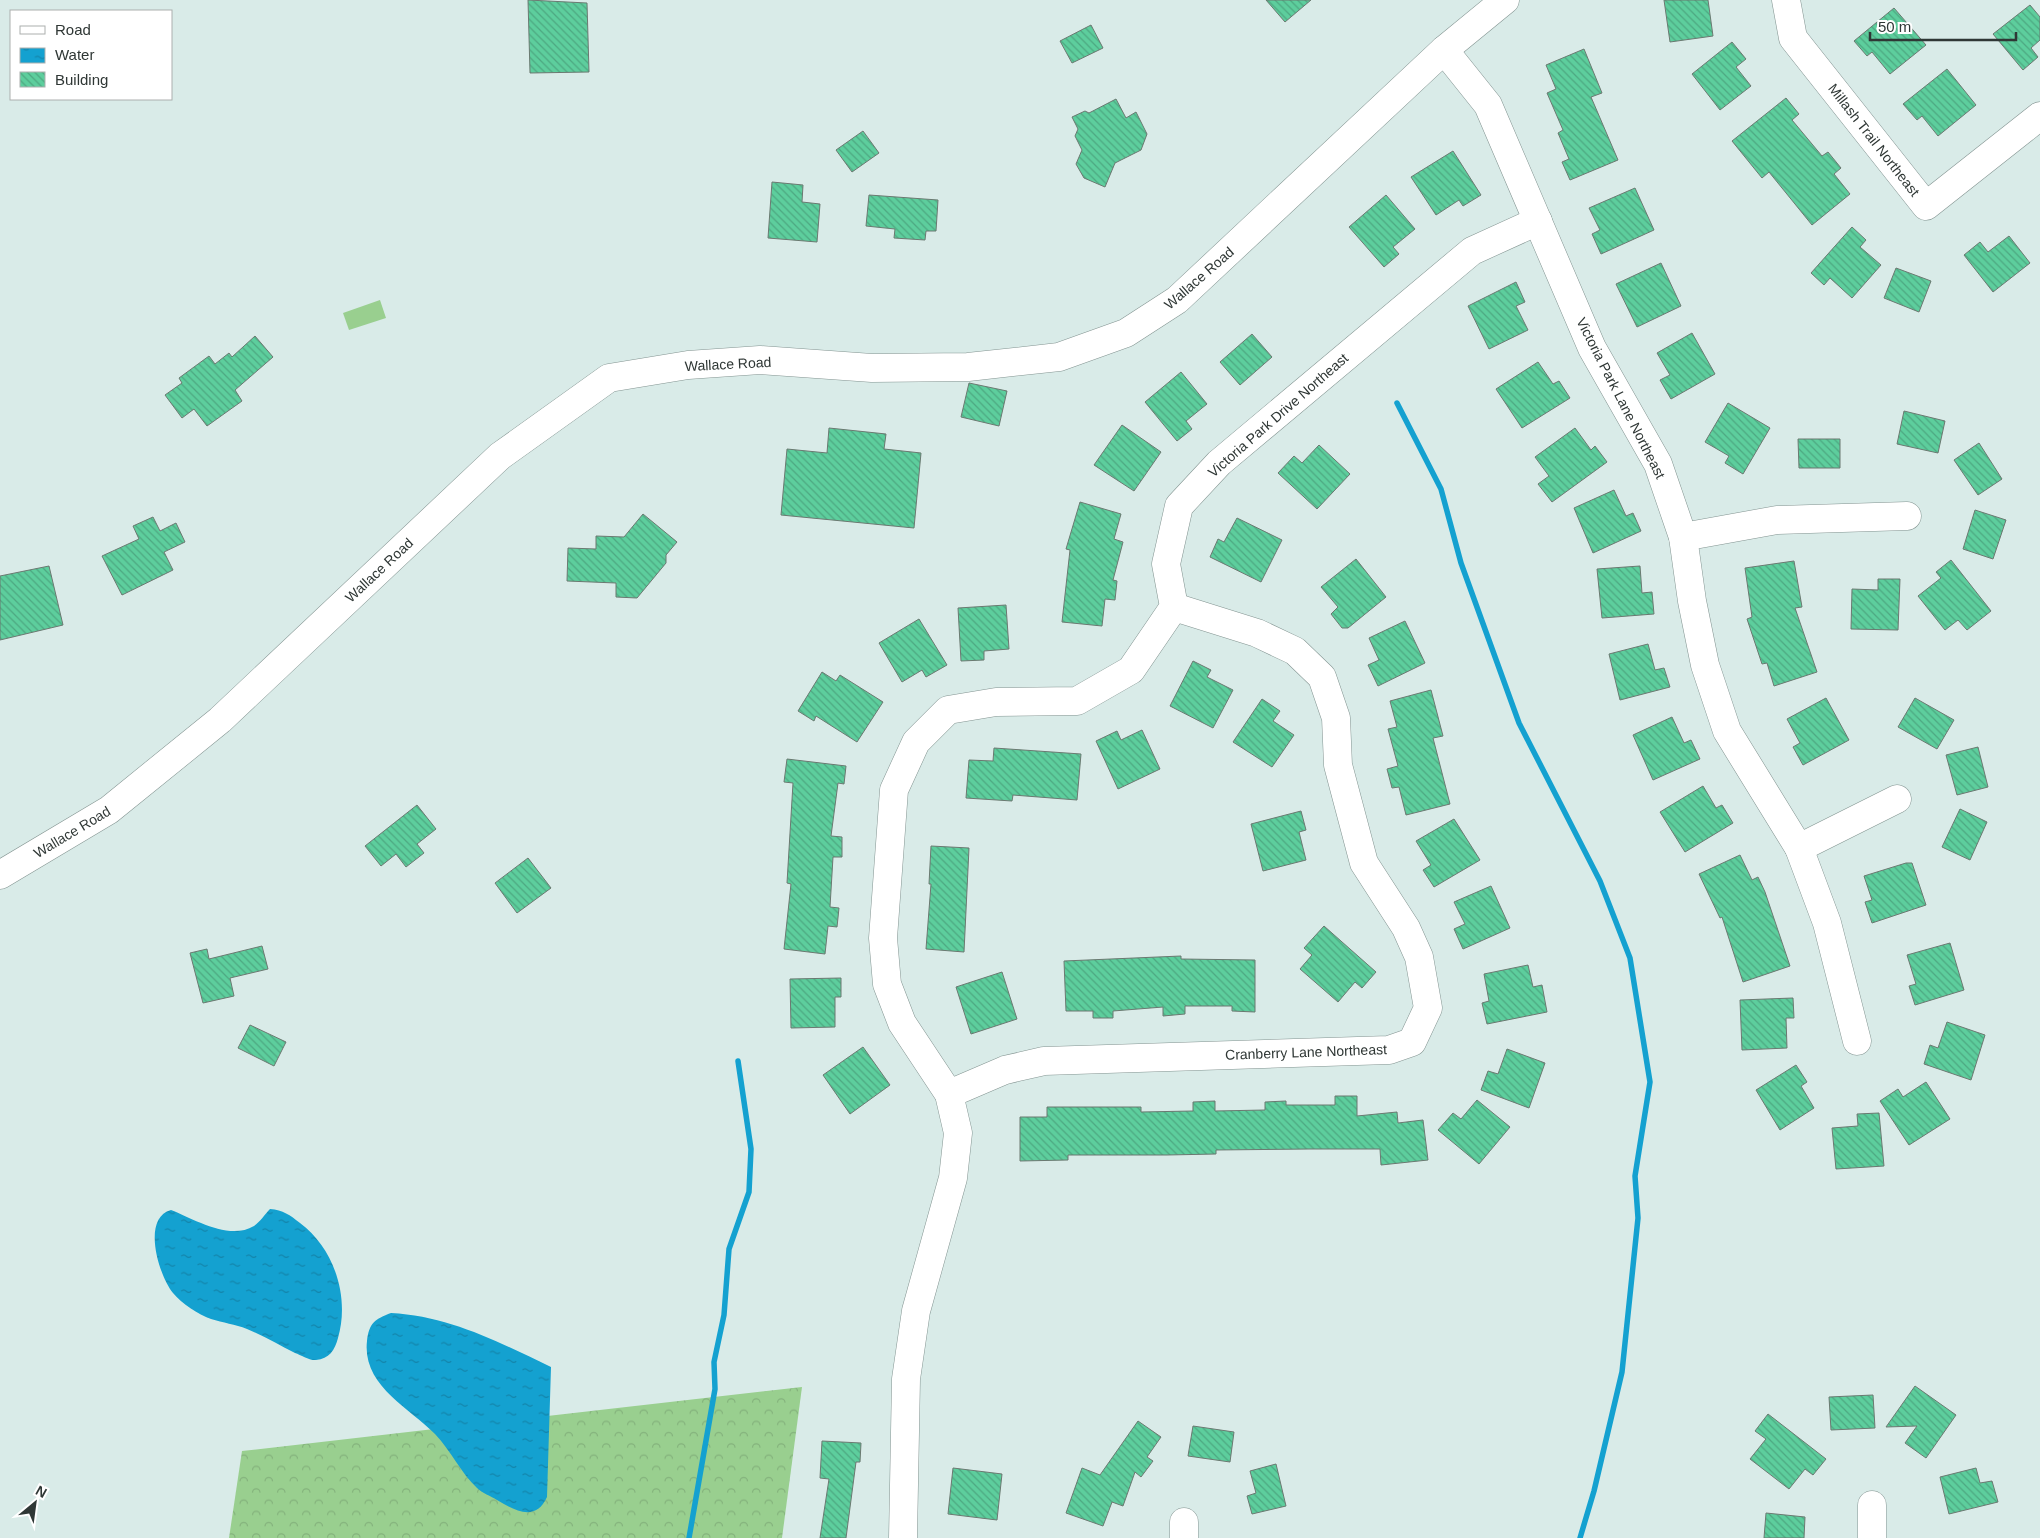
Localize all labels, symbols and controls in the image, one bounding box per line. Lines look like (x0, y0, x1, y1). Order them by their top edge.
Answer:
legend (10, 10, 172, 100)
scale bar (1870, 10, 2016, 42)
text: 50 m (1878, 18, 1911, 35)
text: Road (55, 21, 91, 38)
text: Water (55, 46, 94, 63)
text: Building (55, 71, 108, 88)
street label: Millash Trail Northeast (1825, 81, 1923, 200)
street label: Wallace Road (1161, 244, 1237, 312)
street label: Victoria Park Lane Northeast (1573, 315, 1669, 481)
street label: Victoria Park Drive Northeast (1205, 350, 1351, 480)
street label: Wallace Road (684, 354, 772, 374)
street label: Wallace Road (342, 535, 416, 605)
street label: Wallace Road (31, 803, 113, 861)
street label: Cranberry Lane Northeast (1225, 1041, 1387, 1063)
north arrow (10, 1478, 60, 1528)
text: N (33, 1482, 50, 1501)

